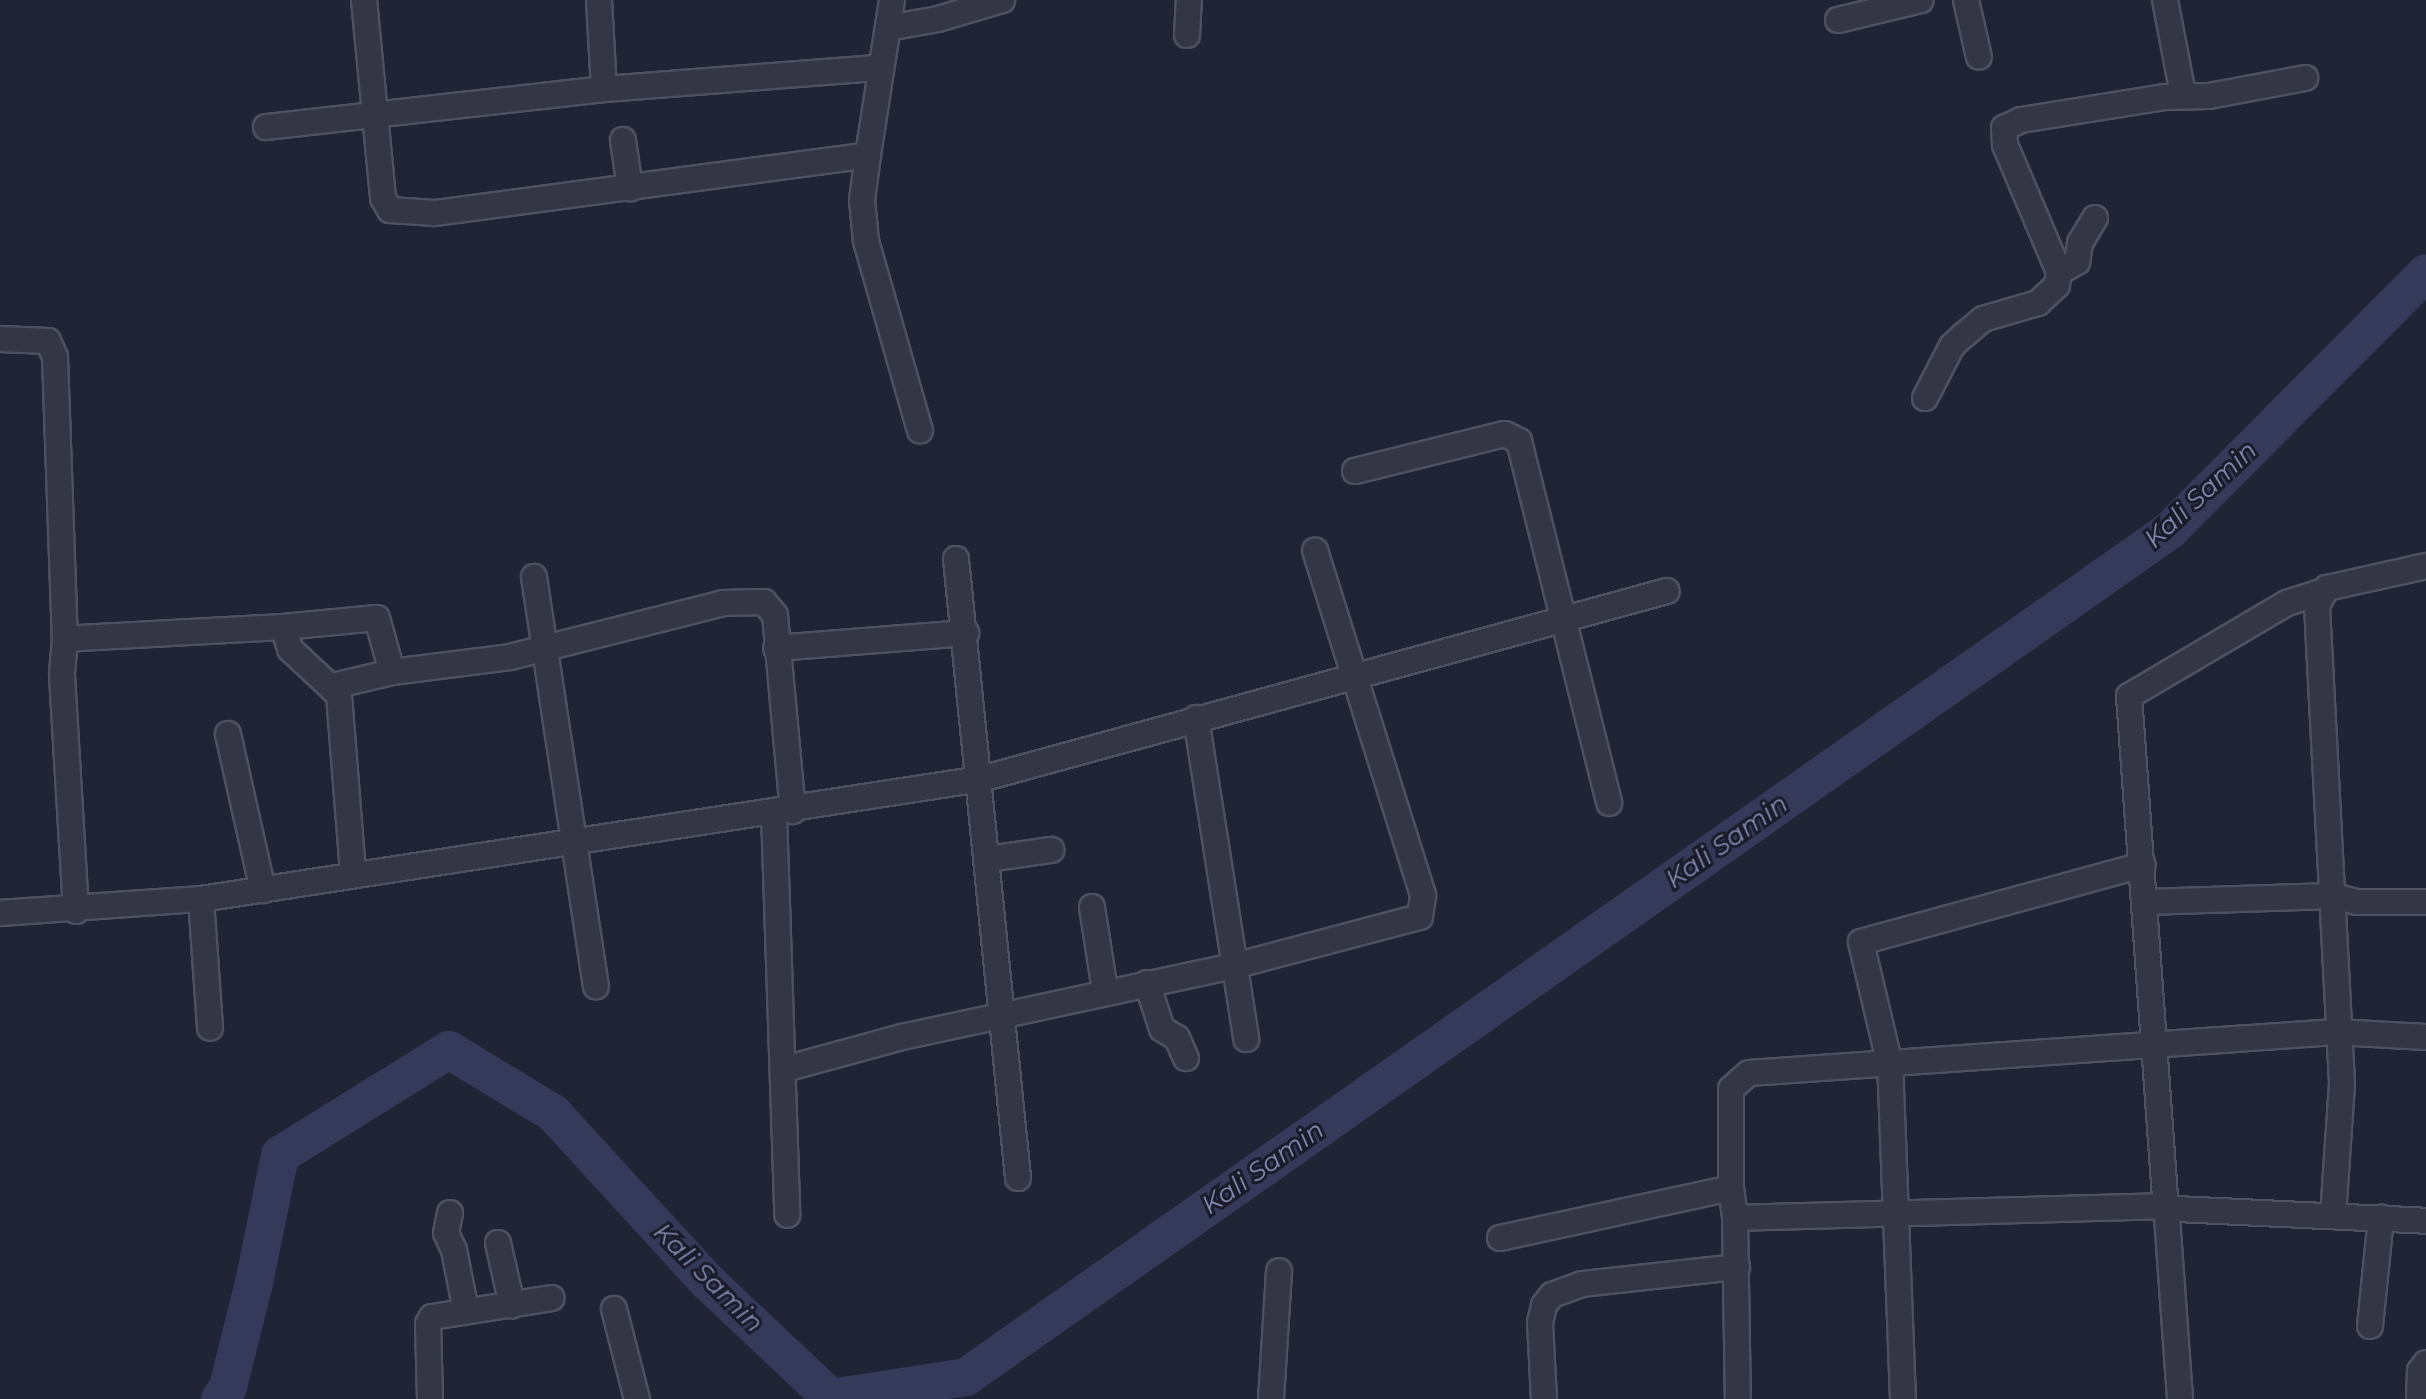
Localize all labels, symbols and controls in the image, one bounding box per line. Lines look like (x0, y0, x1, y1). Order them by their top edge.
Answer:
water label: Kali Samin (2138, 435, 2264, 555)
water label: Kali Samin (1660, 788, 1794, 896)
water label: Kali Samin (1196, 1114, 1330, 1222)
water label: Kali Samin (647, 1217, 769, 1339)

